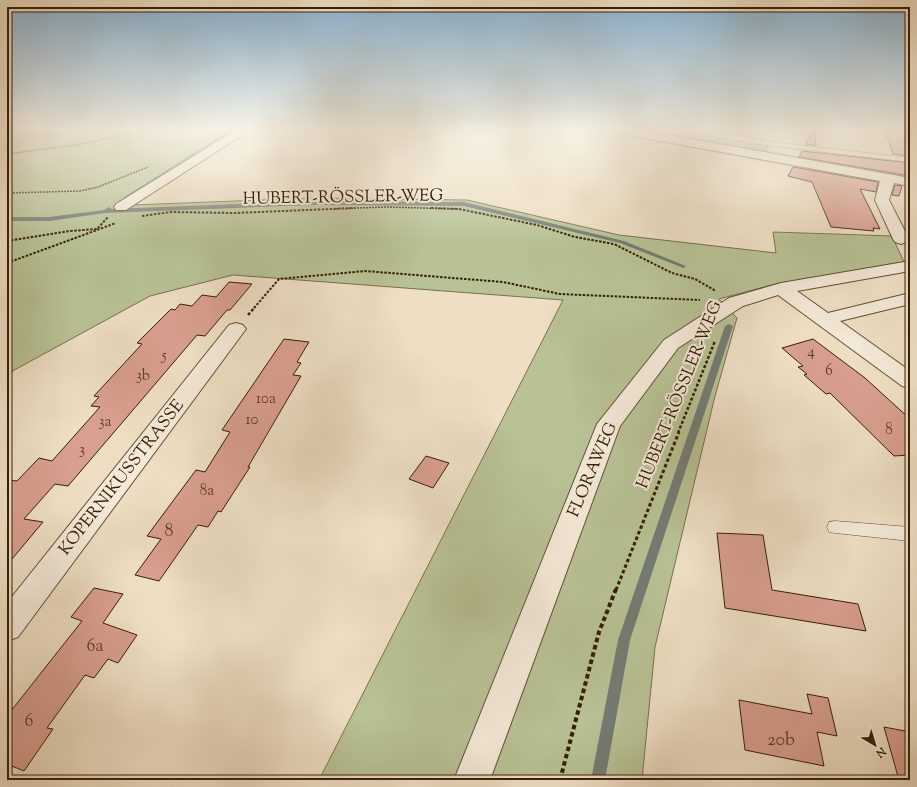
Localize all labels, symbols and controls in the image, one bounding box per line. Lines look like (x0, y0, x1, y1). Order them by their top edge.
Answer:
street label: HUBERT-RÖSSLER-WEG (242, 184, 444, 212)
street label: HUBERT-RÖSSLER-WEG (631, 297, 729, 493)
house number: 4 (807, 342, 815, 363)
house number: 5 (160, 346, 167, 367)
house number: 6 (825, 361, 833, 382)
house number: 3b (136, 366, 150, 387)
house number: 10a (256, 389, 276, 410)
street label: KOPERNIKUSSTRASSE (54, 395, 190, 561)
house number: 10 (246, 410, 259, 431)
house number: 3a (99, 412, 112, 433)
street label: FLORAWEG (562, 419, 624, 521)
house number: 8 (885, 420, 893, 441)
house number: 3 (79, 440, 85, 461)
house number: 8a (200, 481, 214, 502)
house number: 8 (165, 519, 174, 545)
house number: 6a (86, 634, 104, 660)
house number: 6 (25, 709, 34, 735)
north arrow (855, 725, 895, 765)
house number: 20b (767, 728, 795, 754)
text: N (872, 742, 890, 761)

